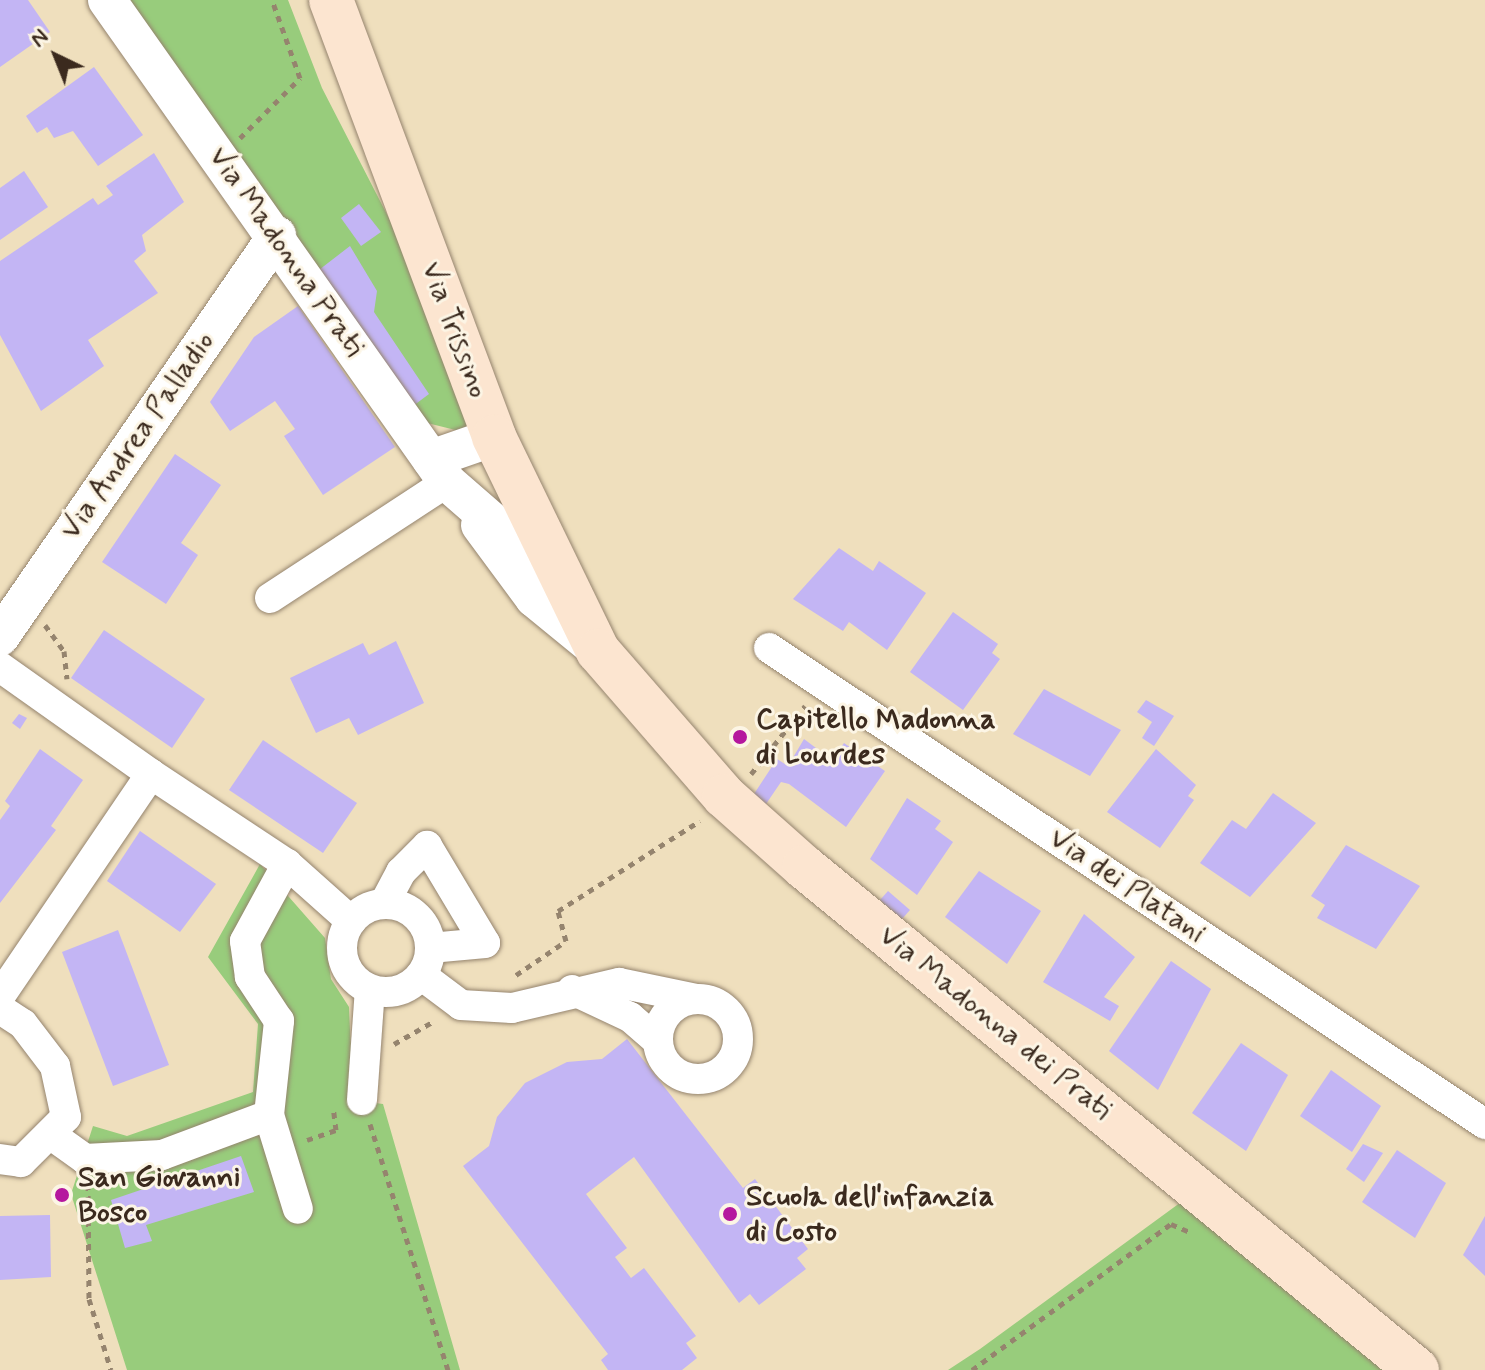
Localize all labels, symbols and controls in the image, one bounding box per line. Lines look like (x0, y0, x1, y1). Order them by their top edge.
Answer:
north arrow (16, 16, 96, 96)
text: N (25, 23, 55, 54)
street label: Via Madonna Prati (201, 141, 371, 363)
street label: Via Trissino (413, 257, 495, 403)
street label: Via Andrea Palladio (53, 325, 223, 547)
place label: Capitello Madonna di Lourdes (756, 702, 1001, 772)
marker: Capitello Madonna di Lourdes (731, 728, 749, 746)
street label: Via dei Platani (1042, 820, 1212, 952)
street label: Via Madonna dei Prati (872, 918, 1118, 1128)
place label: San Giovanni Bosco (78, 1160, 239, 1230)
place label: Scuola dell'infanzia di Costo (746, 1179, 994, 1250)
marker: San Giovanni Bosco (53, 1186, 71, 1204)
marker: Scuola dell'infanzia di Costo (721, 1205, 739, 1223)

